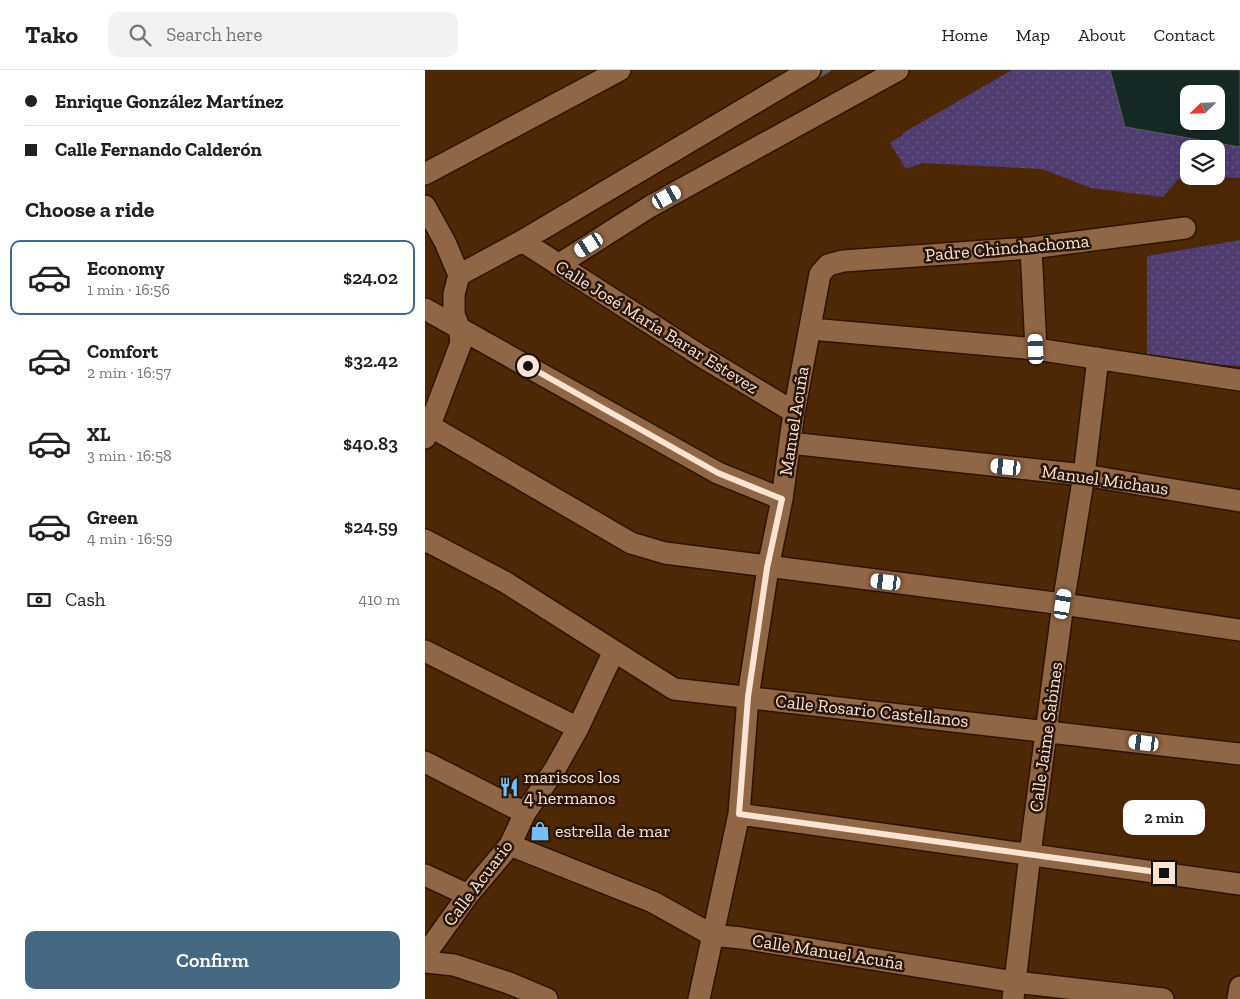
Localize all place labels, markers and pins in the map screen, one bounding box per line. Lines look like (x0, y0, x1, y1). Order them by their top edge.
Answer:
place label: mariscos los 4 hermanos (524, 766, 620, 809)
restaurant icon: mariscos los 4 hermanos (498, 776, 520, 798)
shop icon: estrella de mar (529, 820, 551, 842)
place label: estrella de mar (555, 820, 671, 842)

